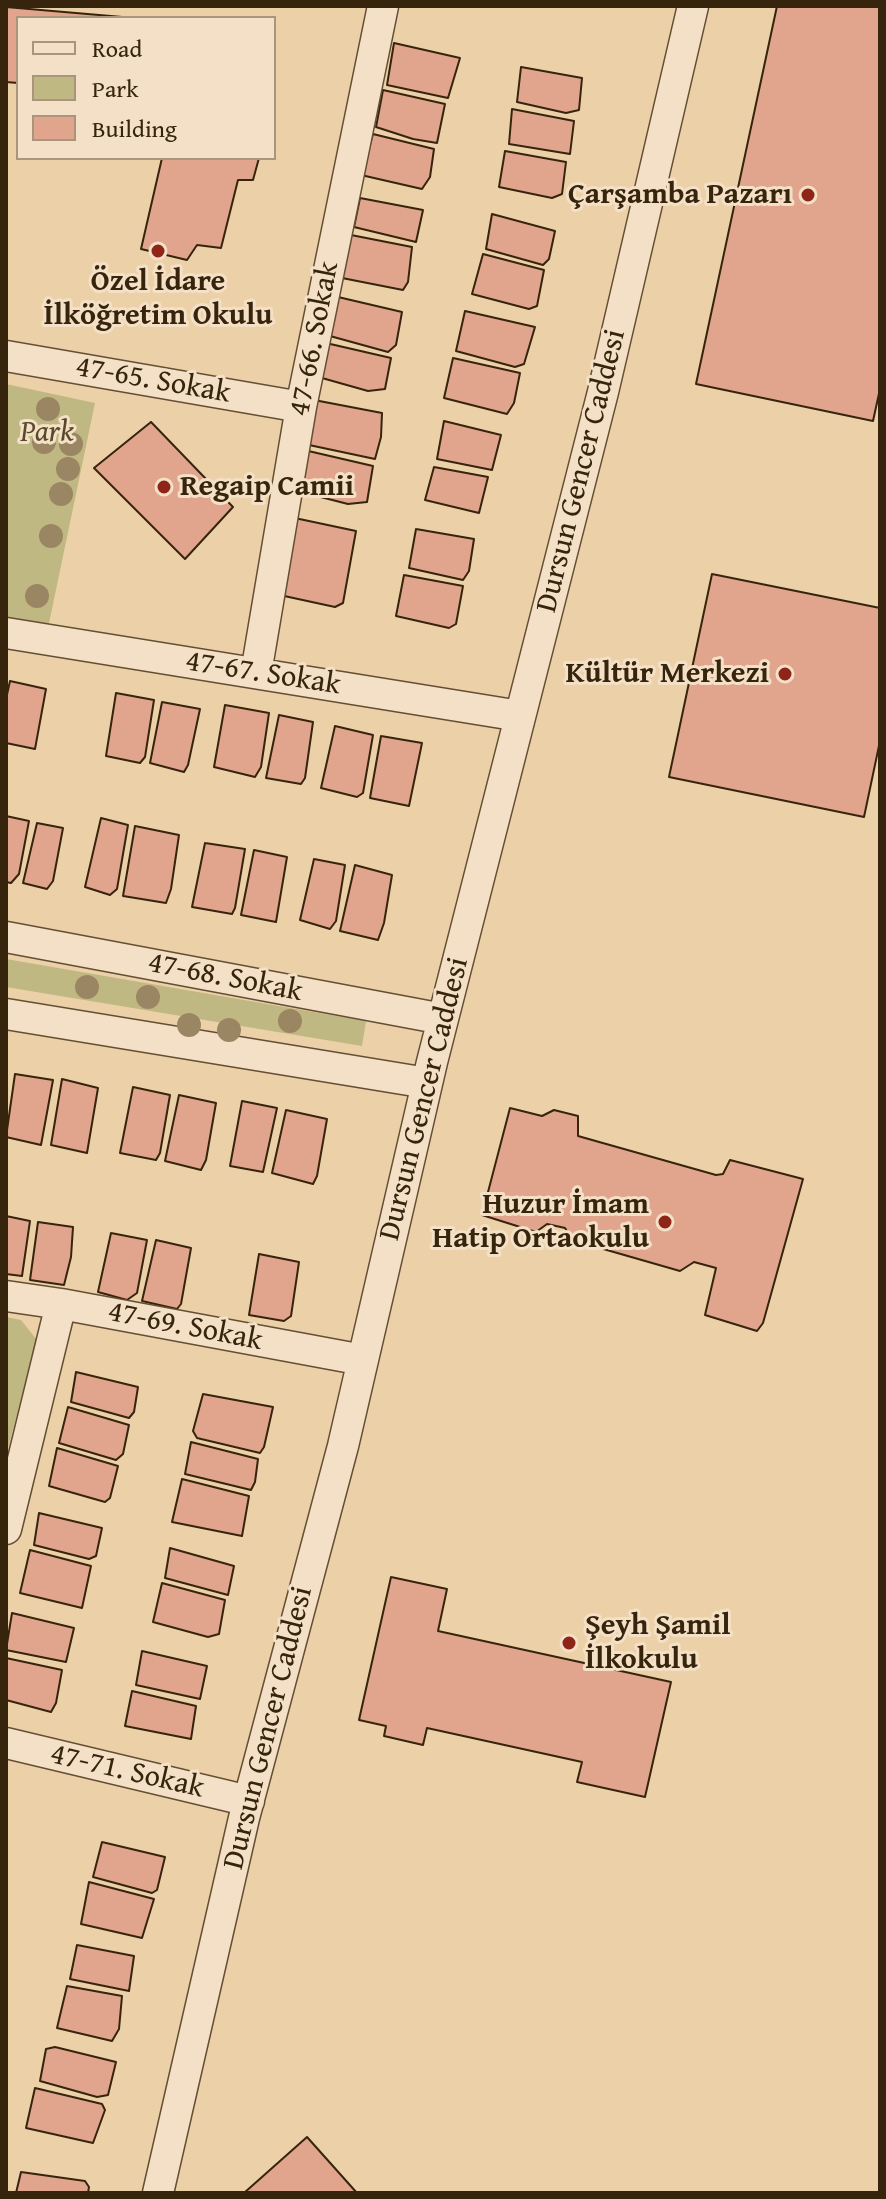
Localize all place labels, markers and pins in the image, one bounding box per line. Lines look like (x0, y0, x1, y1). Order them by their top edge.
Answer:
place label: Çarşamba Pazarı (568, 177, 792, 213)
marker: Çarşamba Pazarı (799, 186, 817, 204)
marker: Özel İdare İlköğretim Okulu (149, 242, 167, 260)
place label: Özel İdare İlköğretim Okulu (44, 264, 272, 334)
place label: Regaip Camii (180, 469, 354, 505)
marker: Regaip Camii (155, 478, 173, 496)
place label: Kültür Merkezi (565, 656, 769, 692)
marker: Kültür Merkezi (776, 665, 794, 683)
place label: Huzur İmam Hatip Ortaokulu (432, 1187, 649, 1258)
marker: Huzur İmam Hatip Ortaokulu (656, 1213, 674, 1231)
place label: Şeyh Şamil İlkokulu (585, 1608, 731, 1678)
marker: Şeyh Şamil İlkokulu (560, 1634, 578, 1652)

